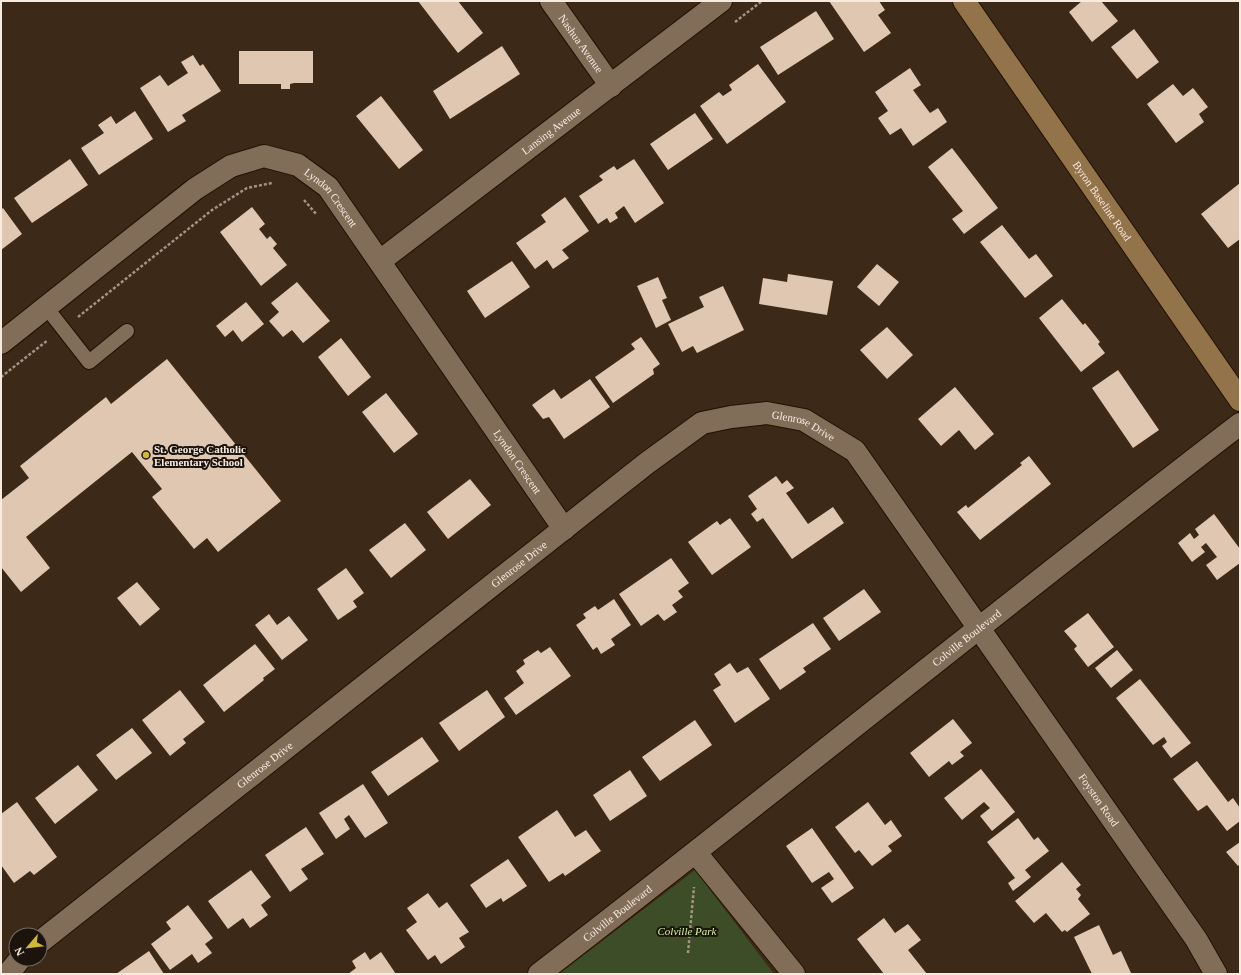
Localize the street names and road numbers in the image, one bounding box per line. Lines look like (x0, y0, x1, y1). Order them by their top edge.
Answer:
street label: Nashua Avenue (556, 12, 606, 75)
street label: Lansing Avenue (519, 104, 583, 157)
street label: Byron Baseline Road (1071, 159, 1134, 243)
street label: Lyndon Crescent (302, 166, 360, 229)
street label: Glenrose Drive (771, 408, 837, 443)
street label: Lyndon Crescent (491, 427, 544, 496)
street label: Glenrose Drive (489, 538, 549, 590)
street label: Colville Boulevard (930, 607, 1004, 668)
street label: Glenrose Drive (234, 739, 295, 790)
street label: Foyston Road (1076, 771, 1122, 829)
street label: Colville Boulevard (580, 882, 654, 944)

